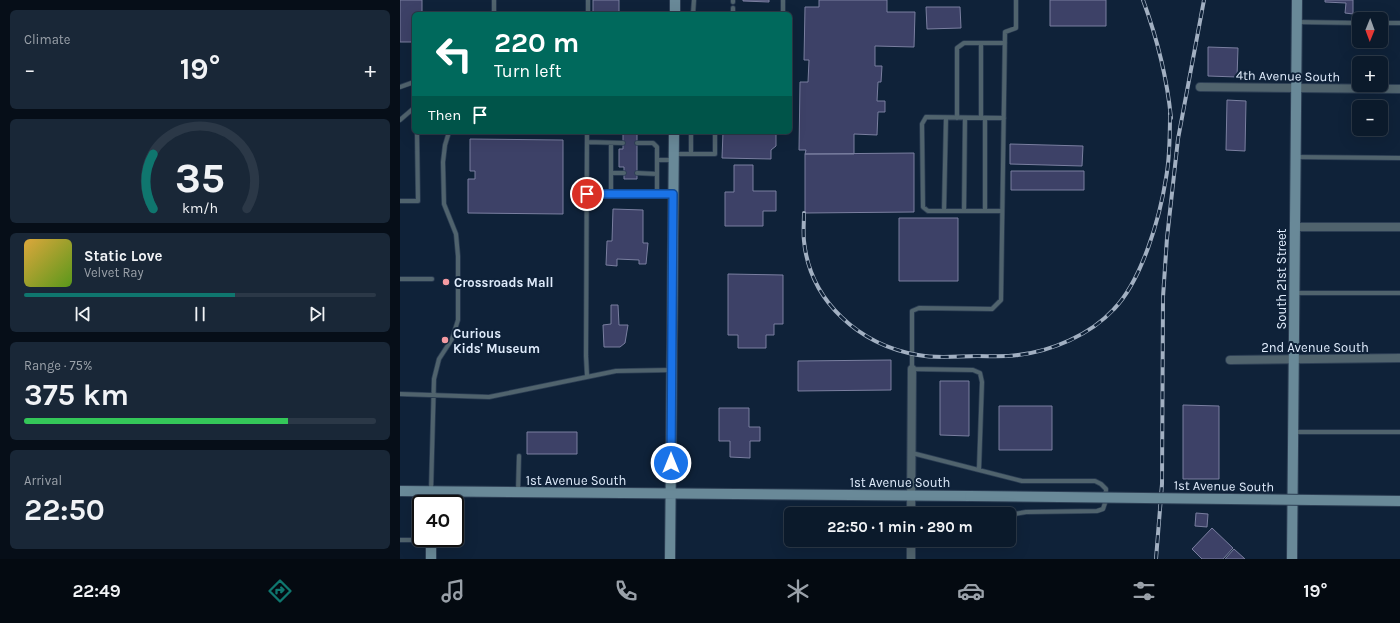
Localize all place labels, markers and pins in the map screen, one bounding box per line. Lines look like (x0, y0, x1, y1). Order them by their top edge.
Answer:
pin (570, 177, 604, 211)
place label: Crossroads Mall (454, 275, 554, 290)
marker: Crossroads Mall (441, 277, 451, 287)
place label: Curious Kids' Museum (453, 326, 540, 356)
marker: Curious Kids' Museum (440, 335, 450, 345)

